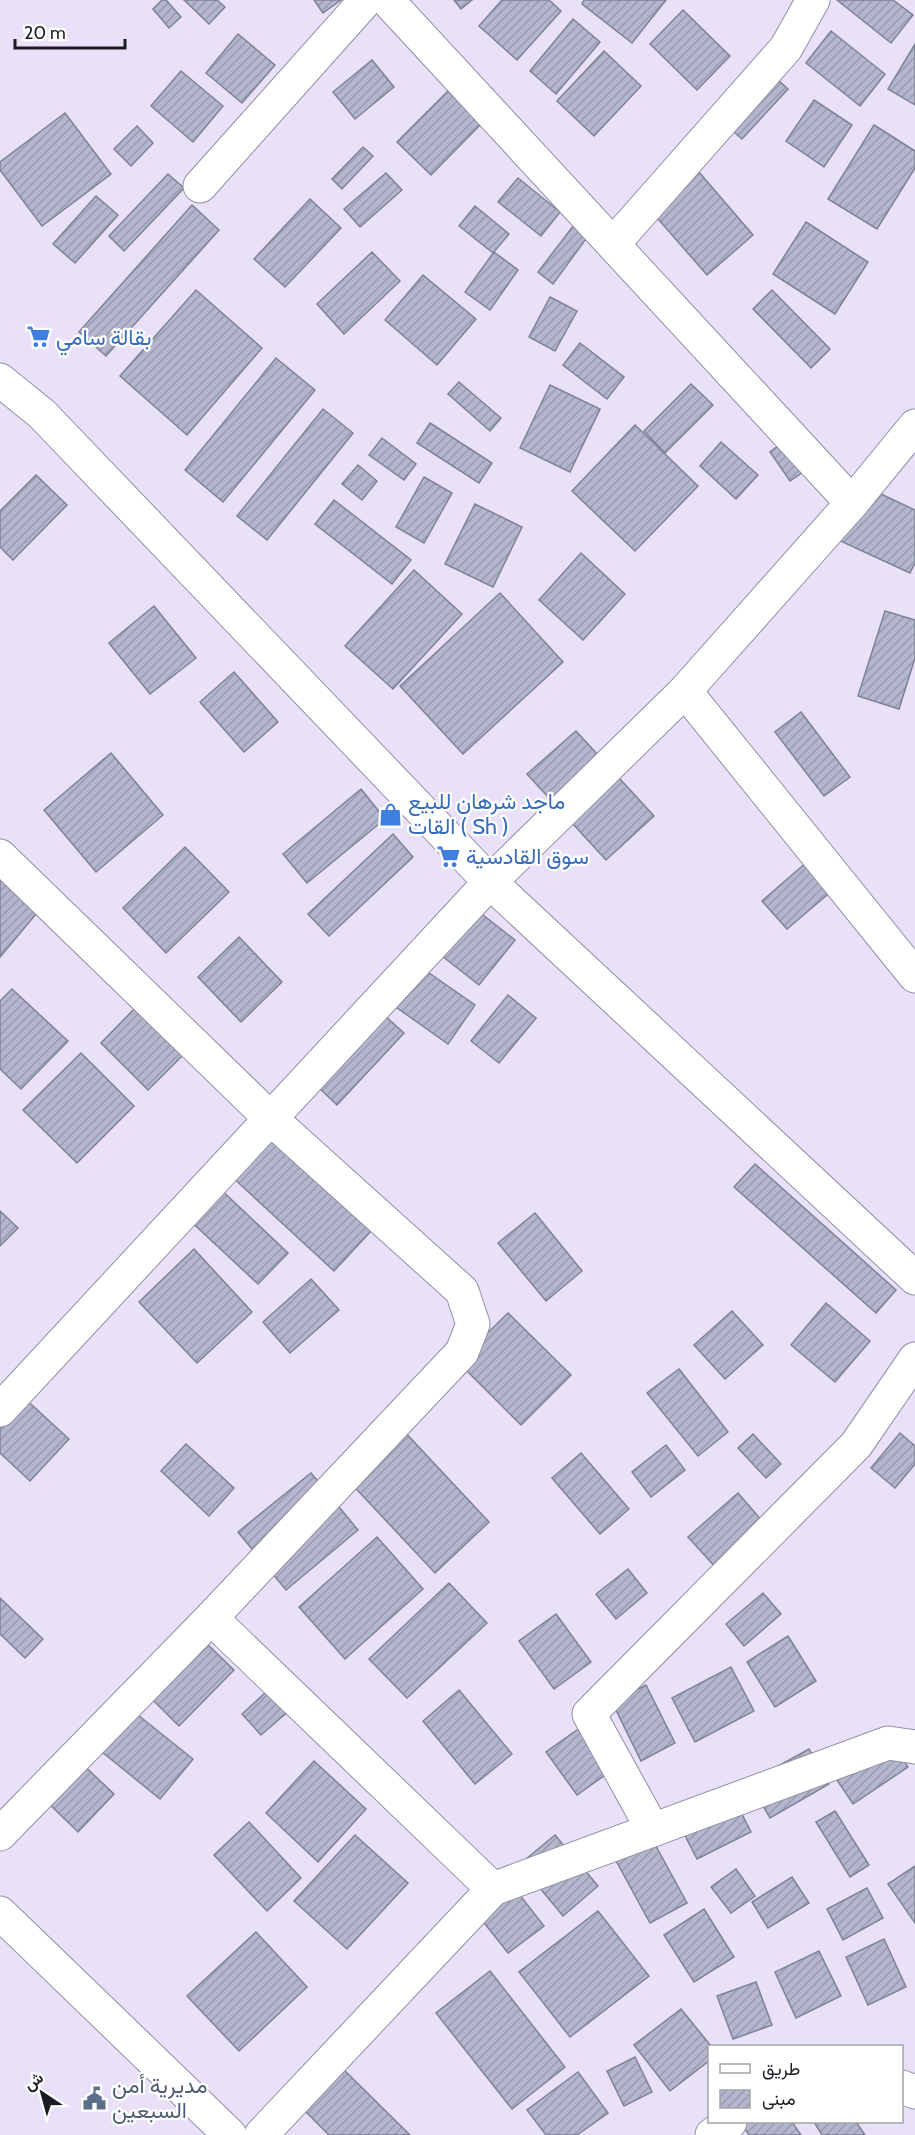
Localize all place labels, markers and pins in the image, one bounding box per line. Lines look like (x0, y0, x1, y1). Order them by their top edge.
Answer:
supermarket icon: بقالة سامي (25, 324, 51, 350)
place label: بقالة سامي (56, 324, 151, 356)
place label: ماجد شرهان للبيع القات ( Sh ) (408, 788, 565, 840)
shop icon: ماجد شرهان للبيع القات ( Sh ) (377, 801, 403, 827)
supermarket icon: سوق القادسية (435, 843, 461, 869)
place label: سوق القادسية (466, 843, 589, 870)
place label: مديرية أمن السبعين (112, 2072, 207, 2124)
public building icon: مديرية أمن السبعين (81, 2085, 107, 2111)

